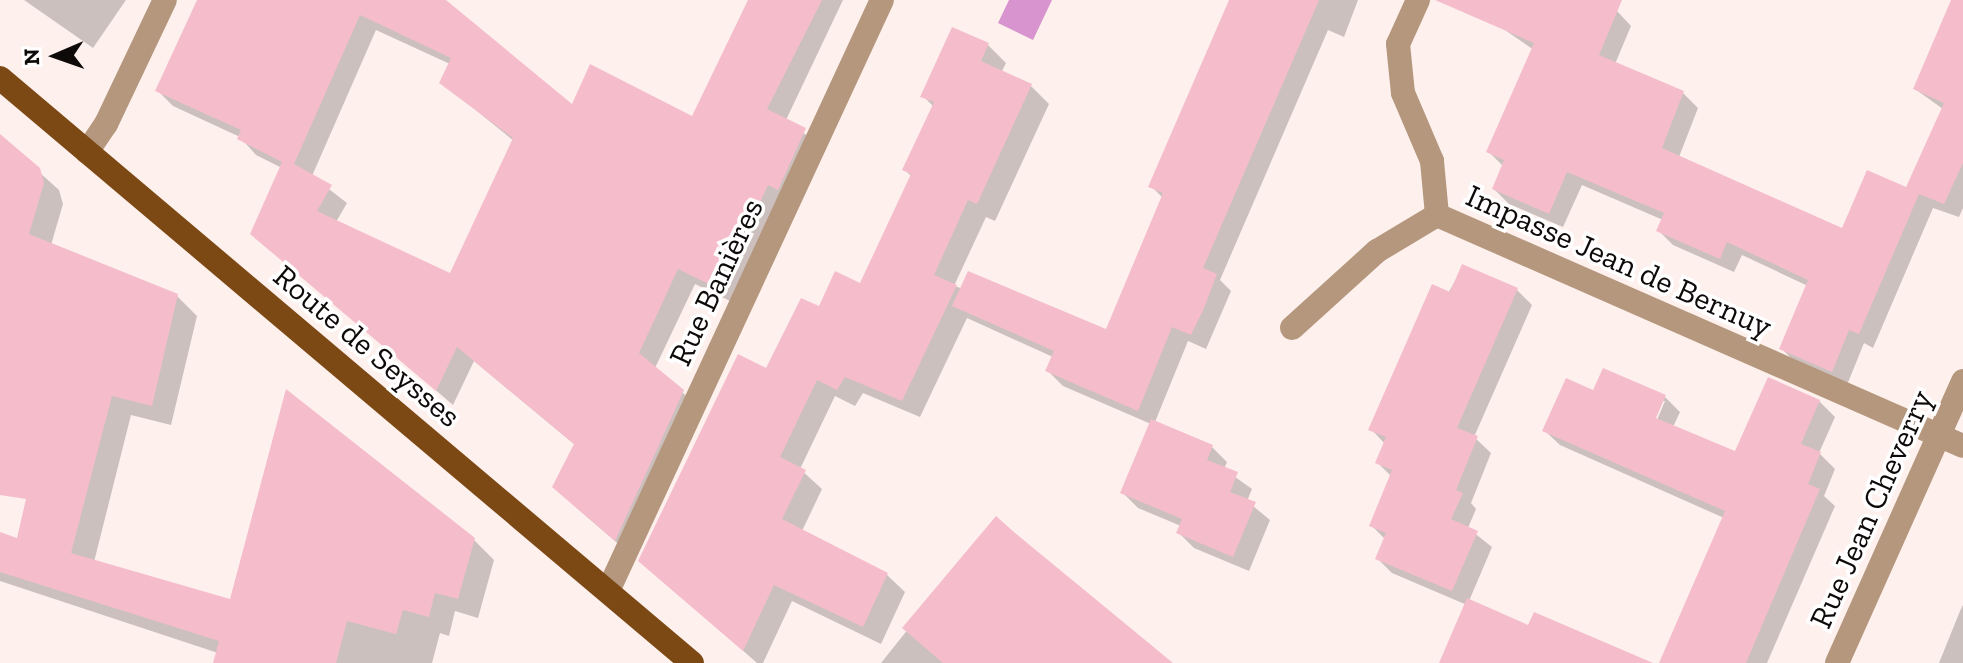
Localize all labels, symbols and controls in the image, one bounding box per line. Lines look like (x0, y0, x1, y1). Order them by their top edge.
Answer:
north arrow (16, 16, 96, 96)
text: N (18, 48, 45, 66)
street label: Impasse Jean de Bernuy (1460, 176, 1778, 346)
street label: Rue Banières (661, 192, 771, 372)
street label: Route de Seysses (266, 257, 468, 435)
street label: Rue Jean Cheverry (1801, 384, 1941, 634)

